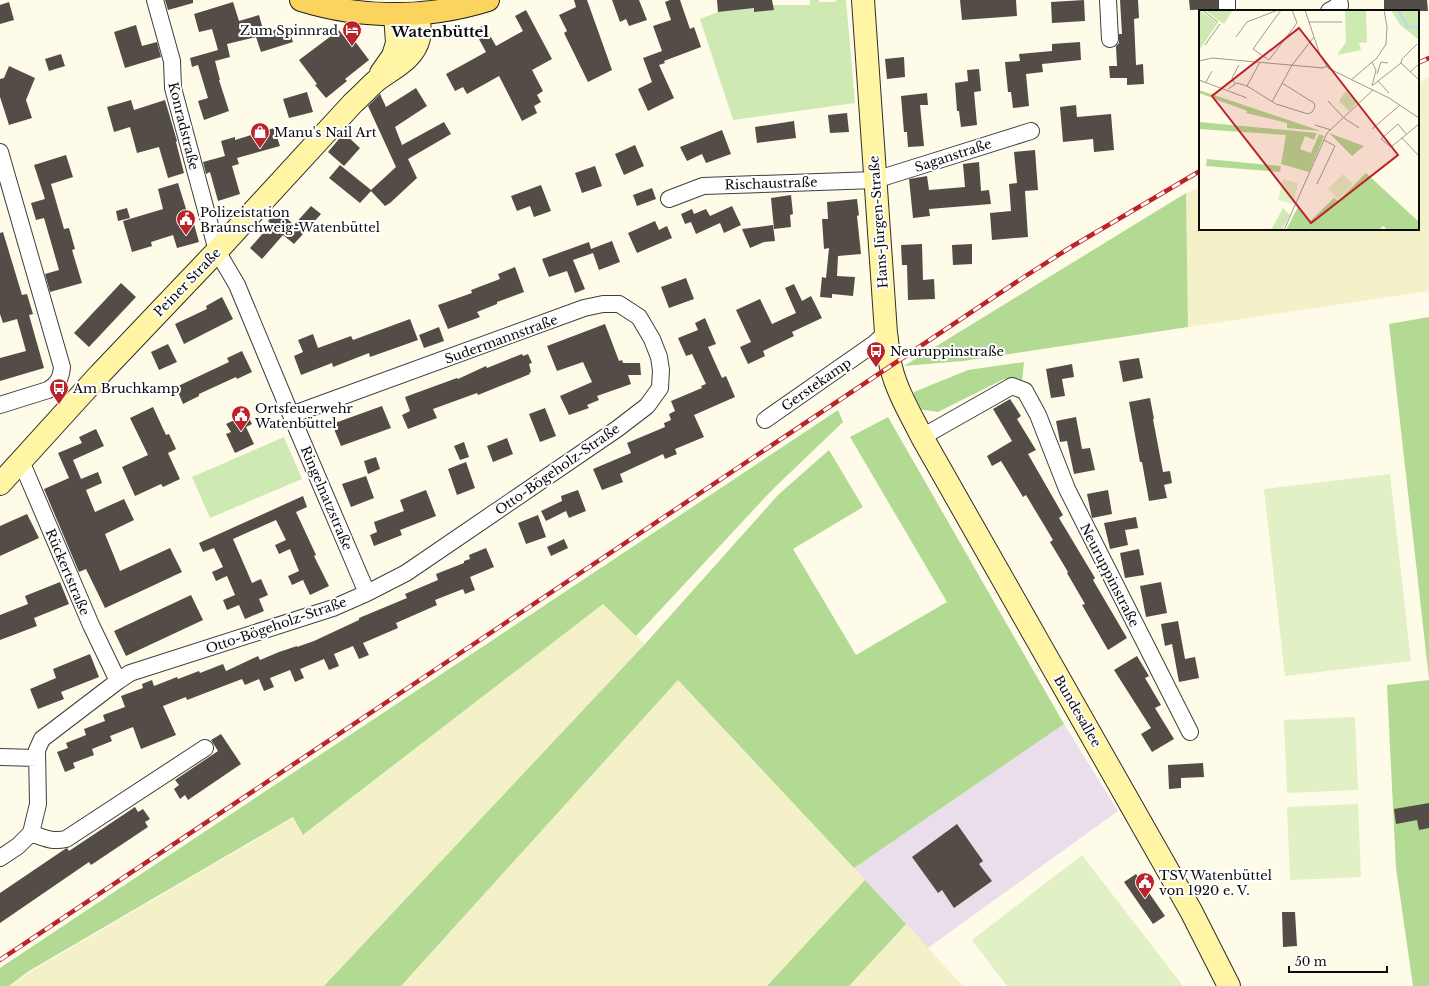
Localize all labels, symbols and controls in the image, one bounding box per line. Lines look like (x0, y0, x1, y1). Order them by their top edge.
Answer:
inset map (1199, 10, 1419, 230)
hotel icon: Zum Spinnrad (341, 19, 363, 47)
place label: Zum Spinnrad (240, 22, 338, 39)
district label: Watenbüttel (390, 22, 489, 41)
street label: Konradstraße (164, 80, 203, 172)
shop icon: Manu's Nail Art (249, 121, 271, 149)
place label: Manu's Nail Art (274, 124, 377, 141)
street label: Saganstraße (912, 135, 994, 176)
street label: Hans-Jürgen-Straße (865, 155, 892, 289)
street label: Rischaustraße (724, 173, 818, 194)
place label: Polizeistation Braunschweig-Watenbüttel (200, 204, 380, 236)
public building icon: Polizeistation Braunschweig-Watenbüttel (175, 208, 197, 236)
street label: Peiner Straße (150, 244, 225, 320)
street label: Sudermannstraße (442, 311, 560, 368)
bus stop icon: Neuruppinstraße (865, 340, 887, 368)
place label: Neuruppinstraße (890, 343, 1004, 360)
street label: Gerstekamp (778, 354, 855, 415)
bus stop icon: Am Bruchkamp (48, 377, 70, 405)
place label: Am Bruchkamp (72, 380, 180, 397)
place label: Ortsfeuerwehr Watenbüttel (254, 400, 354, 432)
public building icon: Ortsfeuerwehr Watenbüttel (230, 404, 252, 432)
street label: Otto-Bögeholz-Straße (492, 420, 623, 519)
street label: Ringelnatzstraße (297, 443, 356, 553)
street label: Neuruppinstraße (1076, 521, 1143, 630)
street label: Rückertstraße (42, 526, 93, 618)
street label: Otto-Bögeholz-Straße (203, 593, 349, 658)
street label: Bundesallee (1050, 672, 1105, 750)
place label: TSV Watenbüttel von 1920 e. V. (1159, 867, 1272, 899)
public building icon: TSV Watenbüttel von 1920 e. V. (1134, 871, 1156, 899)
scale bar (1289, 948, 1387, 974)
text: 50 m (1295, 954, 1327, 969)

